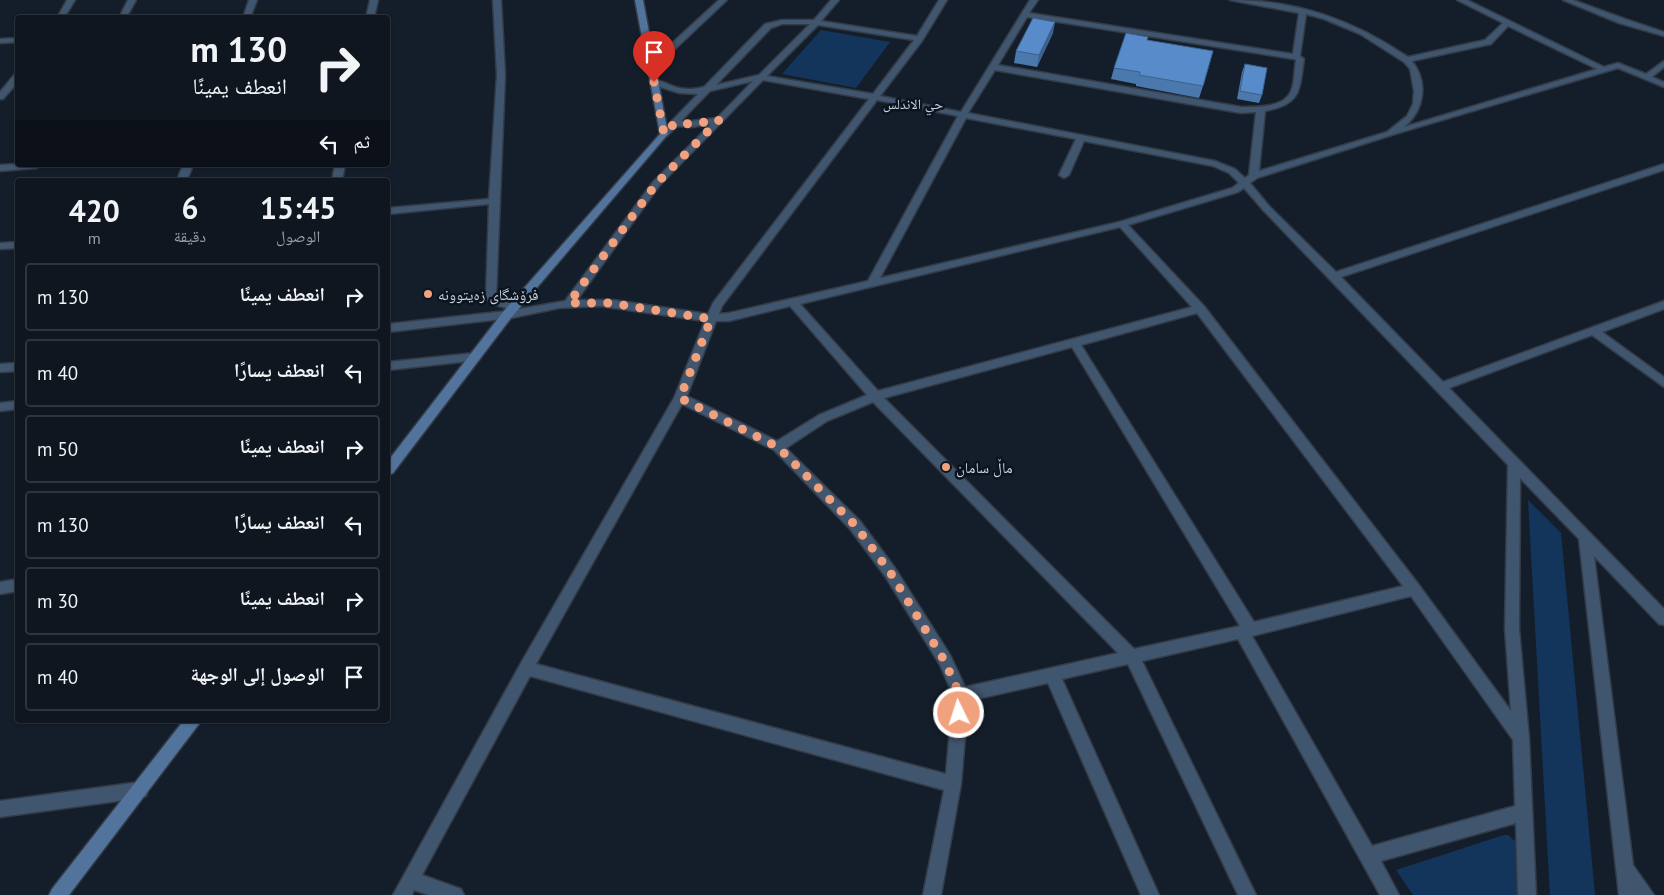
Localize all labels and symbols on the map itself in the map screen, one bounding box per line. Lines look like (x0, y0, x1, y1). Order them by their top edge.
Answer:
pin (633, 31, 675, 82)
district label: حي الاندلس (883, 95, 943, 116)
place label: فرۆشگای زەیتوونە (438, 285, 539, 305)
marker: فرۆشگای زەیتوونە (422, 288, 434, 300)
place label: ماڵ سامان (956, 458, 1013, 478)
marker: ماڵ سامان (940, 461, 952, 473)
position arrow (932, 686, 984, 738)

